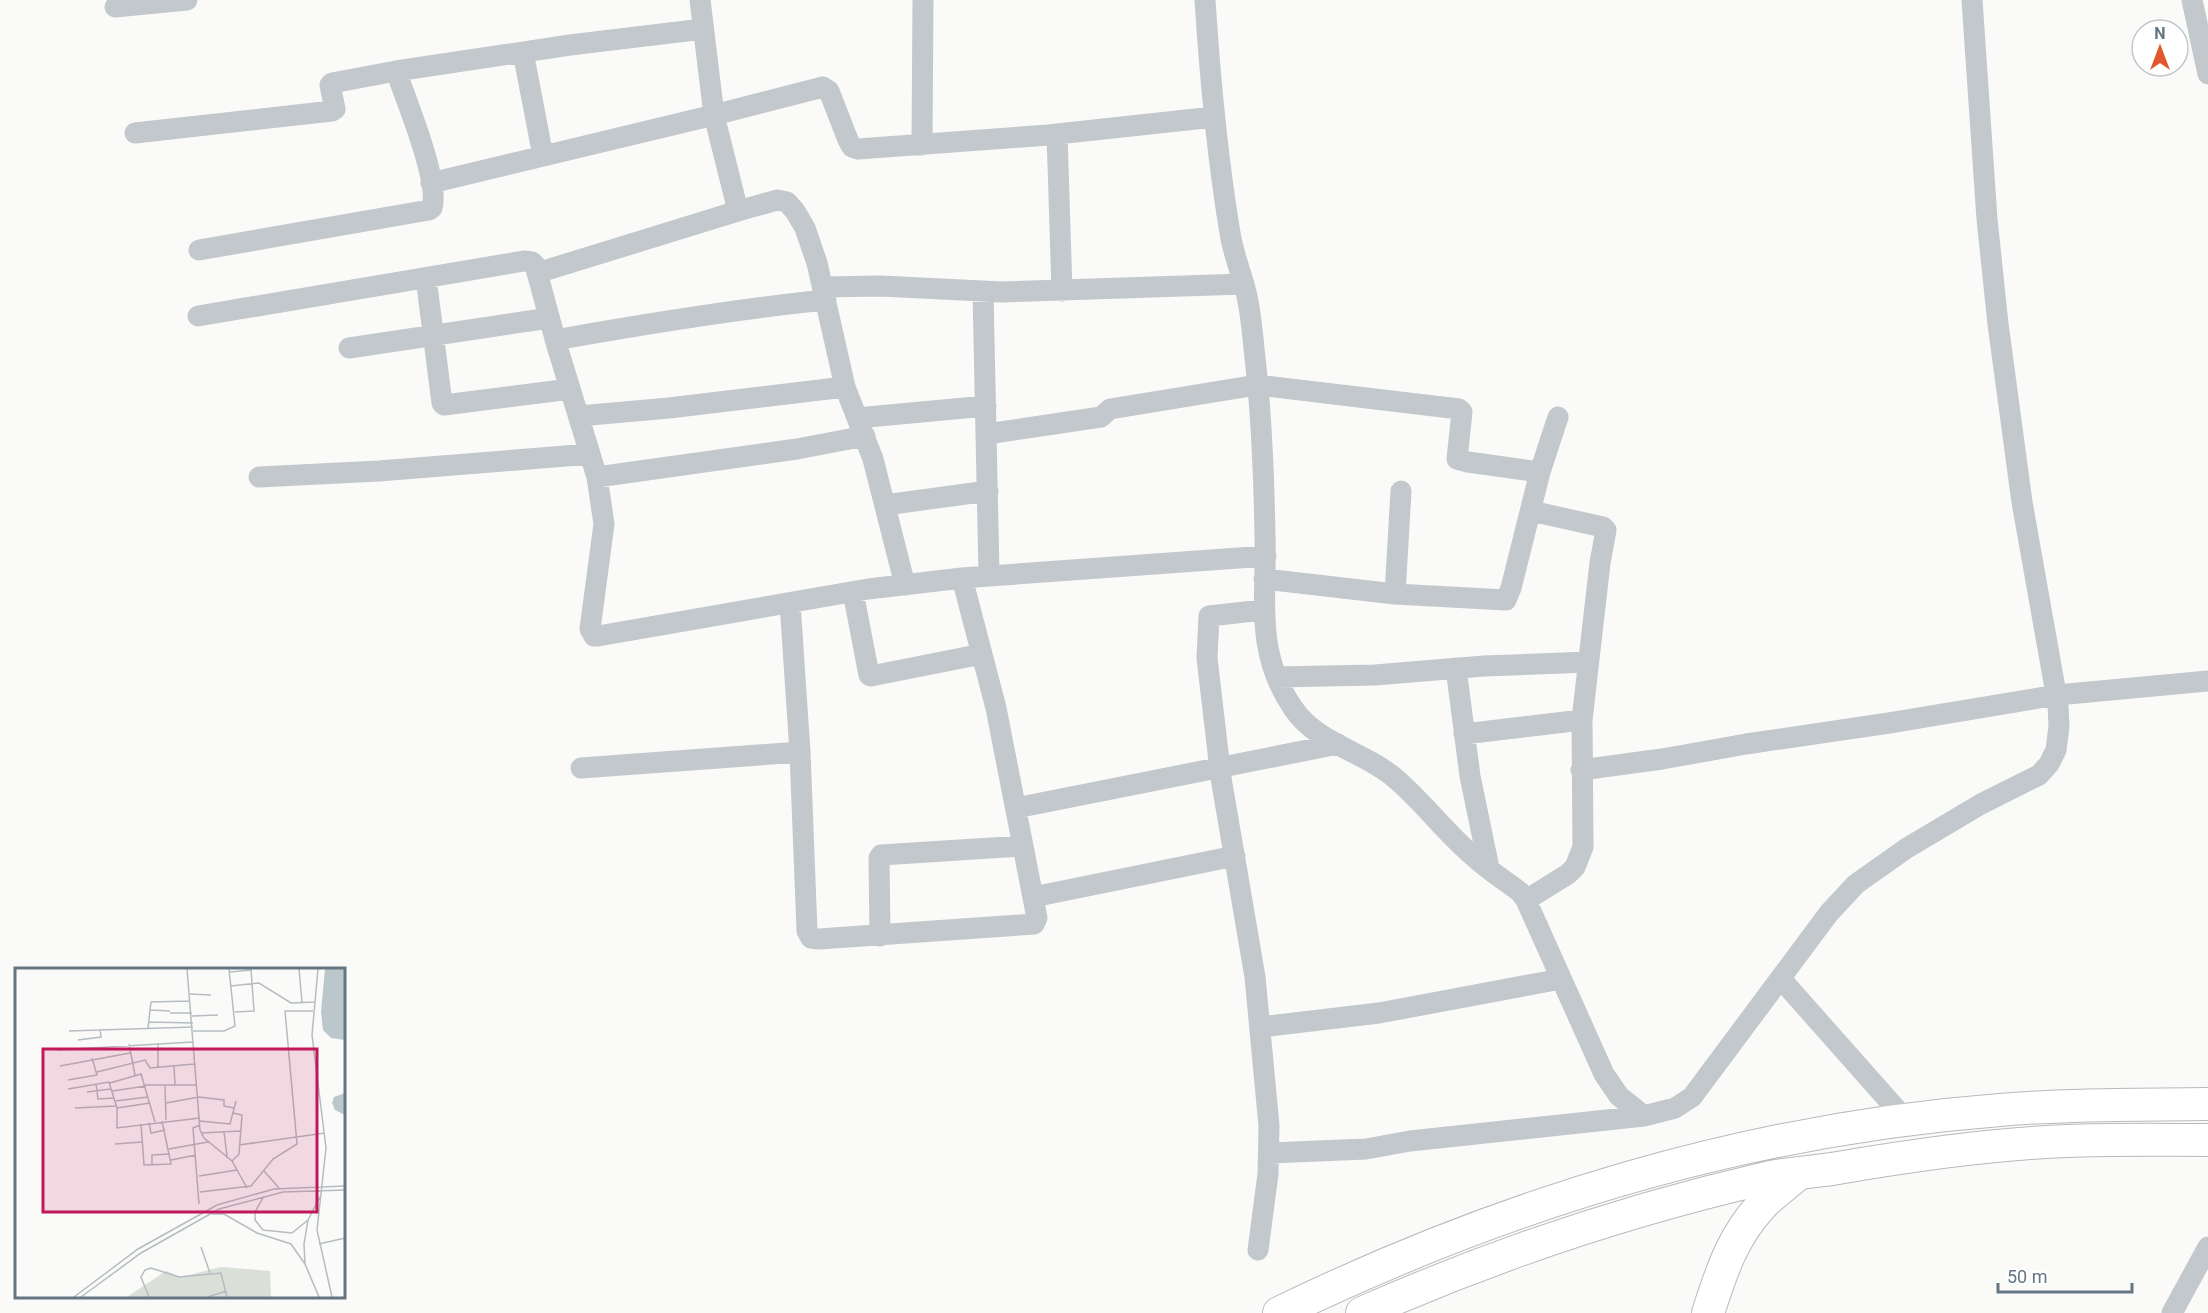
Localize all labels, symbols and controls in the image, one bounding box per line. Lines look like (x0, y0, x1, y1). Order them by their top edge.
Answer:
north arrow (2130, 18, 2190, 78)
text: N (2154, 24, 2166, 43)
inset map (15, 968, 345, 1298)
scale bar (1998, 1256, 2132, 1294)
text: 50 m (2007, 1266, 2047, 1287)

